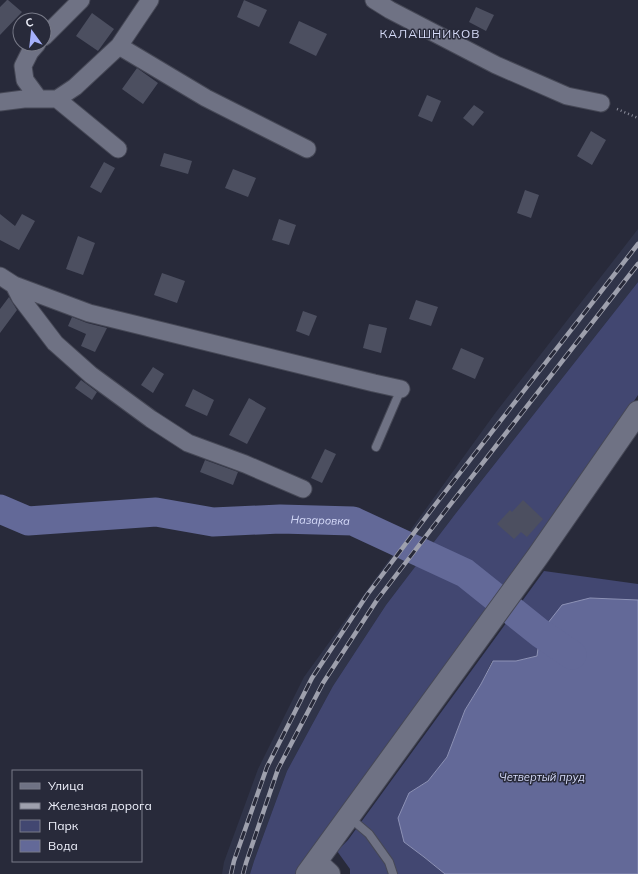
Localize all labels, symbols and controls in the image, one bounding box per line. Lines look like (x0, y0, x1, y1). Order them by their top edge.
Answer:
north arrow (12, 12, 52, 52)
text: С (24, 14, 35, 30)
district label: КАЛАШНИКОВ (380, 26, 480, 41)
water label: Назаровка (290, 512, 350, 528)
legend (12, 770, 142, 862)
water label: Четвертый пруд (499, 770, 585, 784)
text: Улица (47, 778, 84, 793)
text: Железная дорога (48, 798, 152, 813)
text: Парк (48, 818, 79, 833)
text: Вода (48, 838, 78, 853)

